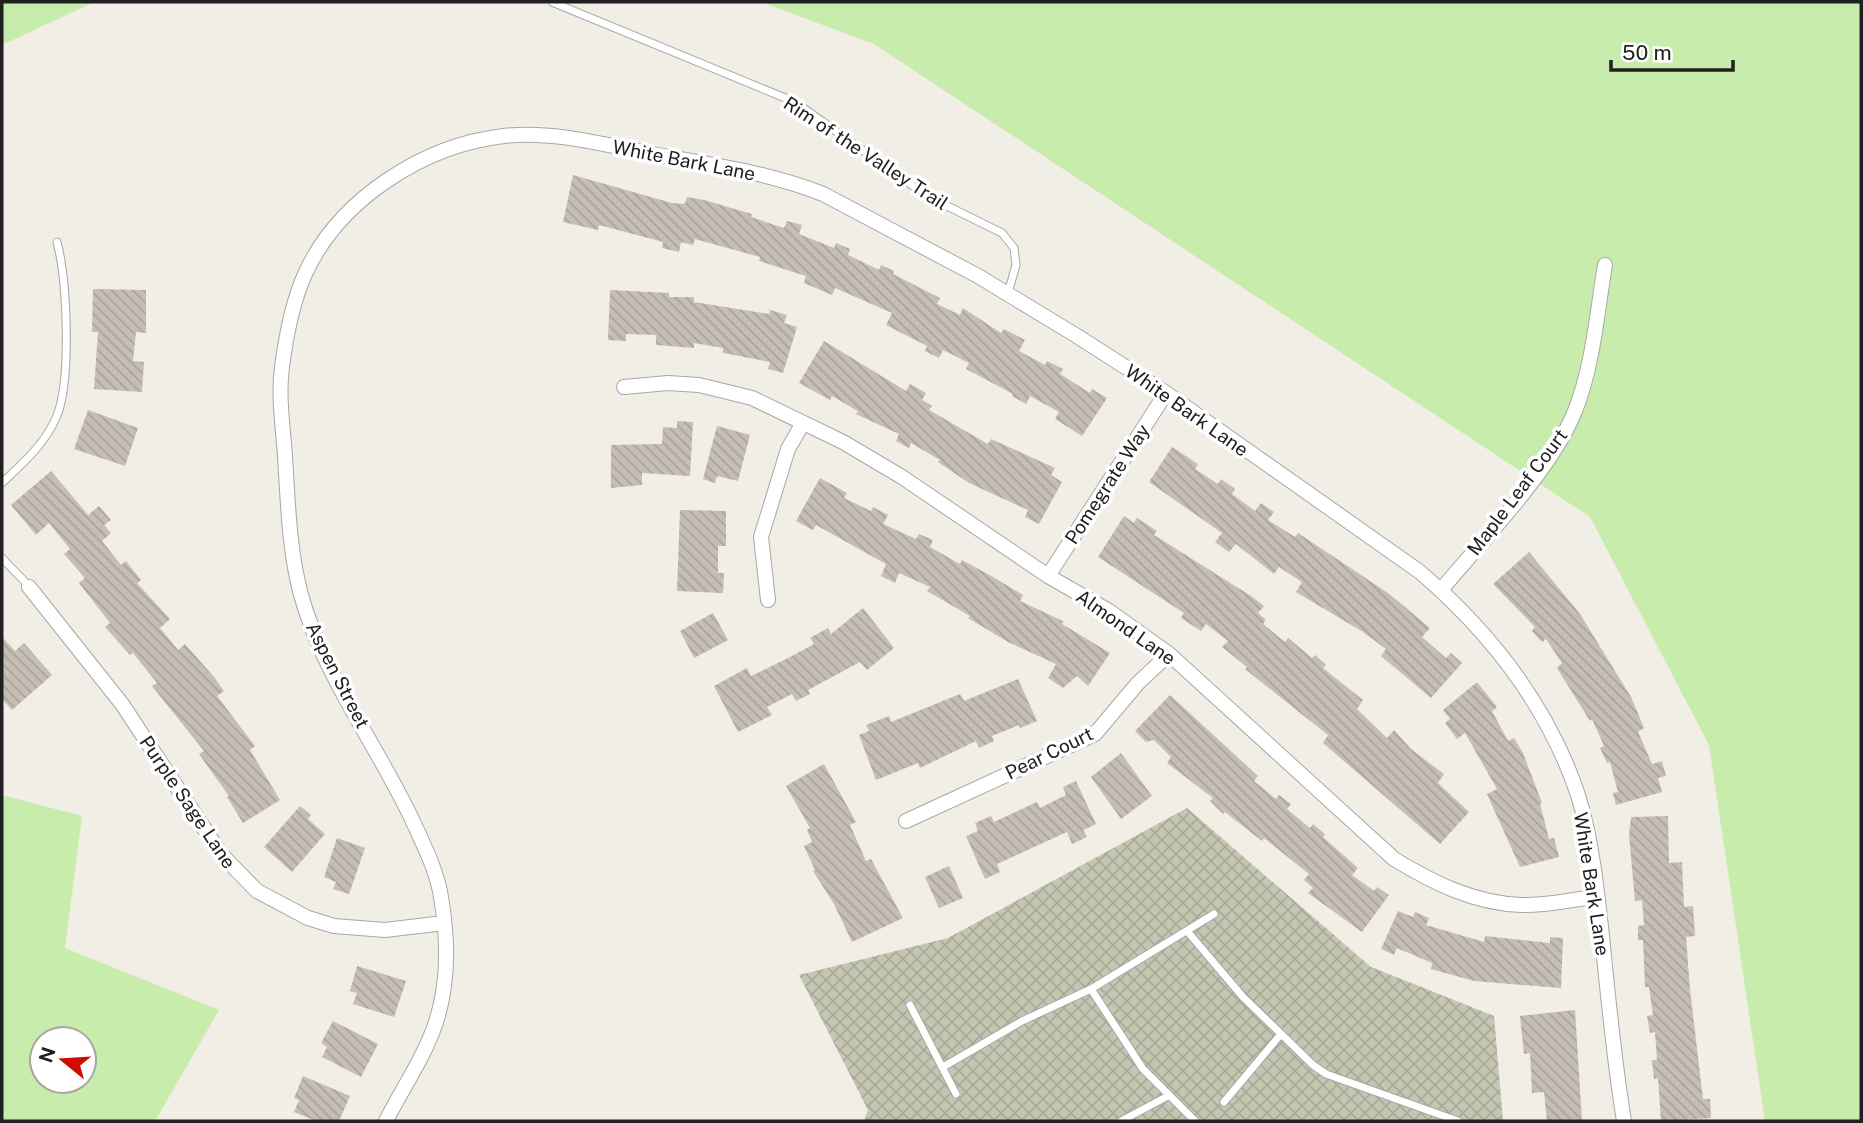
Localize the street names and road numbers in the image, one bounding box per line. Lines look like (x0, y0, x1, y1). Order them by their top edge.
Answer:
street label: Rim of the Valley Trail (780, 92, 952, 214)
street label: White Bark Lane (611, 135, 757, 185)
street label: White Bark Lane (1121, 359, 1253, 461)
street label: Pomegrate Way (1060, 420, 1154, 548)
street label: Maple Leaf Court (1462, 425, 1572, 559)
street label: Almond Lane (1072, 585, 1180, 669)
street label: Aspen Street (302, 618, 374, 732)
street label: Pear Court (1002, 722, 1096, 784)
street label: Purple Sage Lane (135, 731, 241, 873)
street label: White Bark Lane (1570, 811, 1614, 957)

